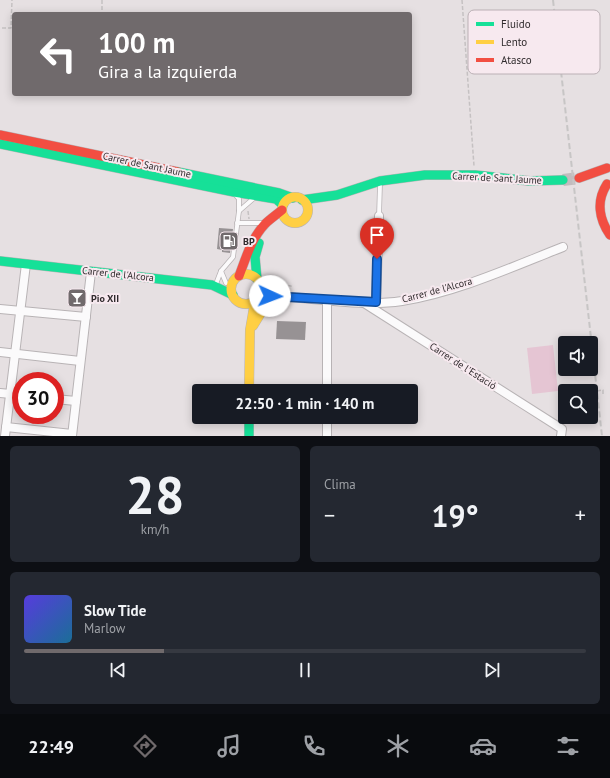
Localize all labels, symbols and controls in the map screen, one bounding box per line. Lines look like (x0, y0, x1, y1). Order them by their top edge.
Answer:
legend (468, 10, 600, 74)
text: Fluido (501, 17, 531, 31)
text: 100 m (98, 24, 175, 61)
icon: left (32, 28, 84, 80)
text: Lento (501, 35, 527, 49)
text: Atasco (501, 53, 532, 67)
text: Gira a la izquierda (98, 60, 237, 83)
street label: Carrer de Sant Jaume (102, 149, 192, 181)
street label: Carrer de Sant Jaume (452, 169, 542, 187)
pin (360, 218, 394, 259)
icon: arrive (366, 224, 388, 246)
fuel station icon: BP (218, 230, 240, 252)
place label: BP (243, 235, 255, 248)
street label: Carrer de l'Alcora (81, 264, 155, 284)
street label: Carrer de l'Alcora (400, 274, 474, 306)
position arrow (249, 275, 291, 317)
bar icon: Pio XII (66, 287, 88, 309)
place label: Pio XII (91, 292, 119, 305)
map controls (558, 336, 598, 424)
button: sound (558, 336, 598, 376)
street label: Carrer de l'Estació (427, 340, 499, 392)
speed limit sign: 30 (12, 372, 64, 424)
button: search (558, 384, 598, 424)
text: 22:50 · 1 min · 140 m (236, 394, 374, 413)
text: 28 (126, 461, 184, 528)
text: Clima (324, 476, 356, 493)
text: 19° (431, 496, 479, 535)
text: − (324, 501, 335, 529)
text: + (575, 501, 586, 529)
text: km/h (141, 521, 169, 538)
text: Slow Tide (84, 601, 146, 620)
text: Marlow (84, 620, 125, 637)
icon: previous (107, 659, 129, 681)
icon: pause (294, 659, 316, 681)
icon: next (481, 659, 503, 681)
icon: directions (131, 732, 159, 760)
icon: music (215, 732, 243, 760)
icon: phone (300, 732, 328, 760)
icon: climate (384, 732, 412, 760)
icon: car (469, 732, 497, 760)
icon: filters (554, 732, 582, 760)
text: 22:49 (28, 735, 74, 758)

